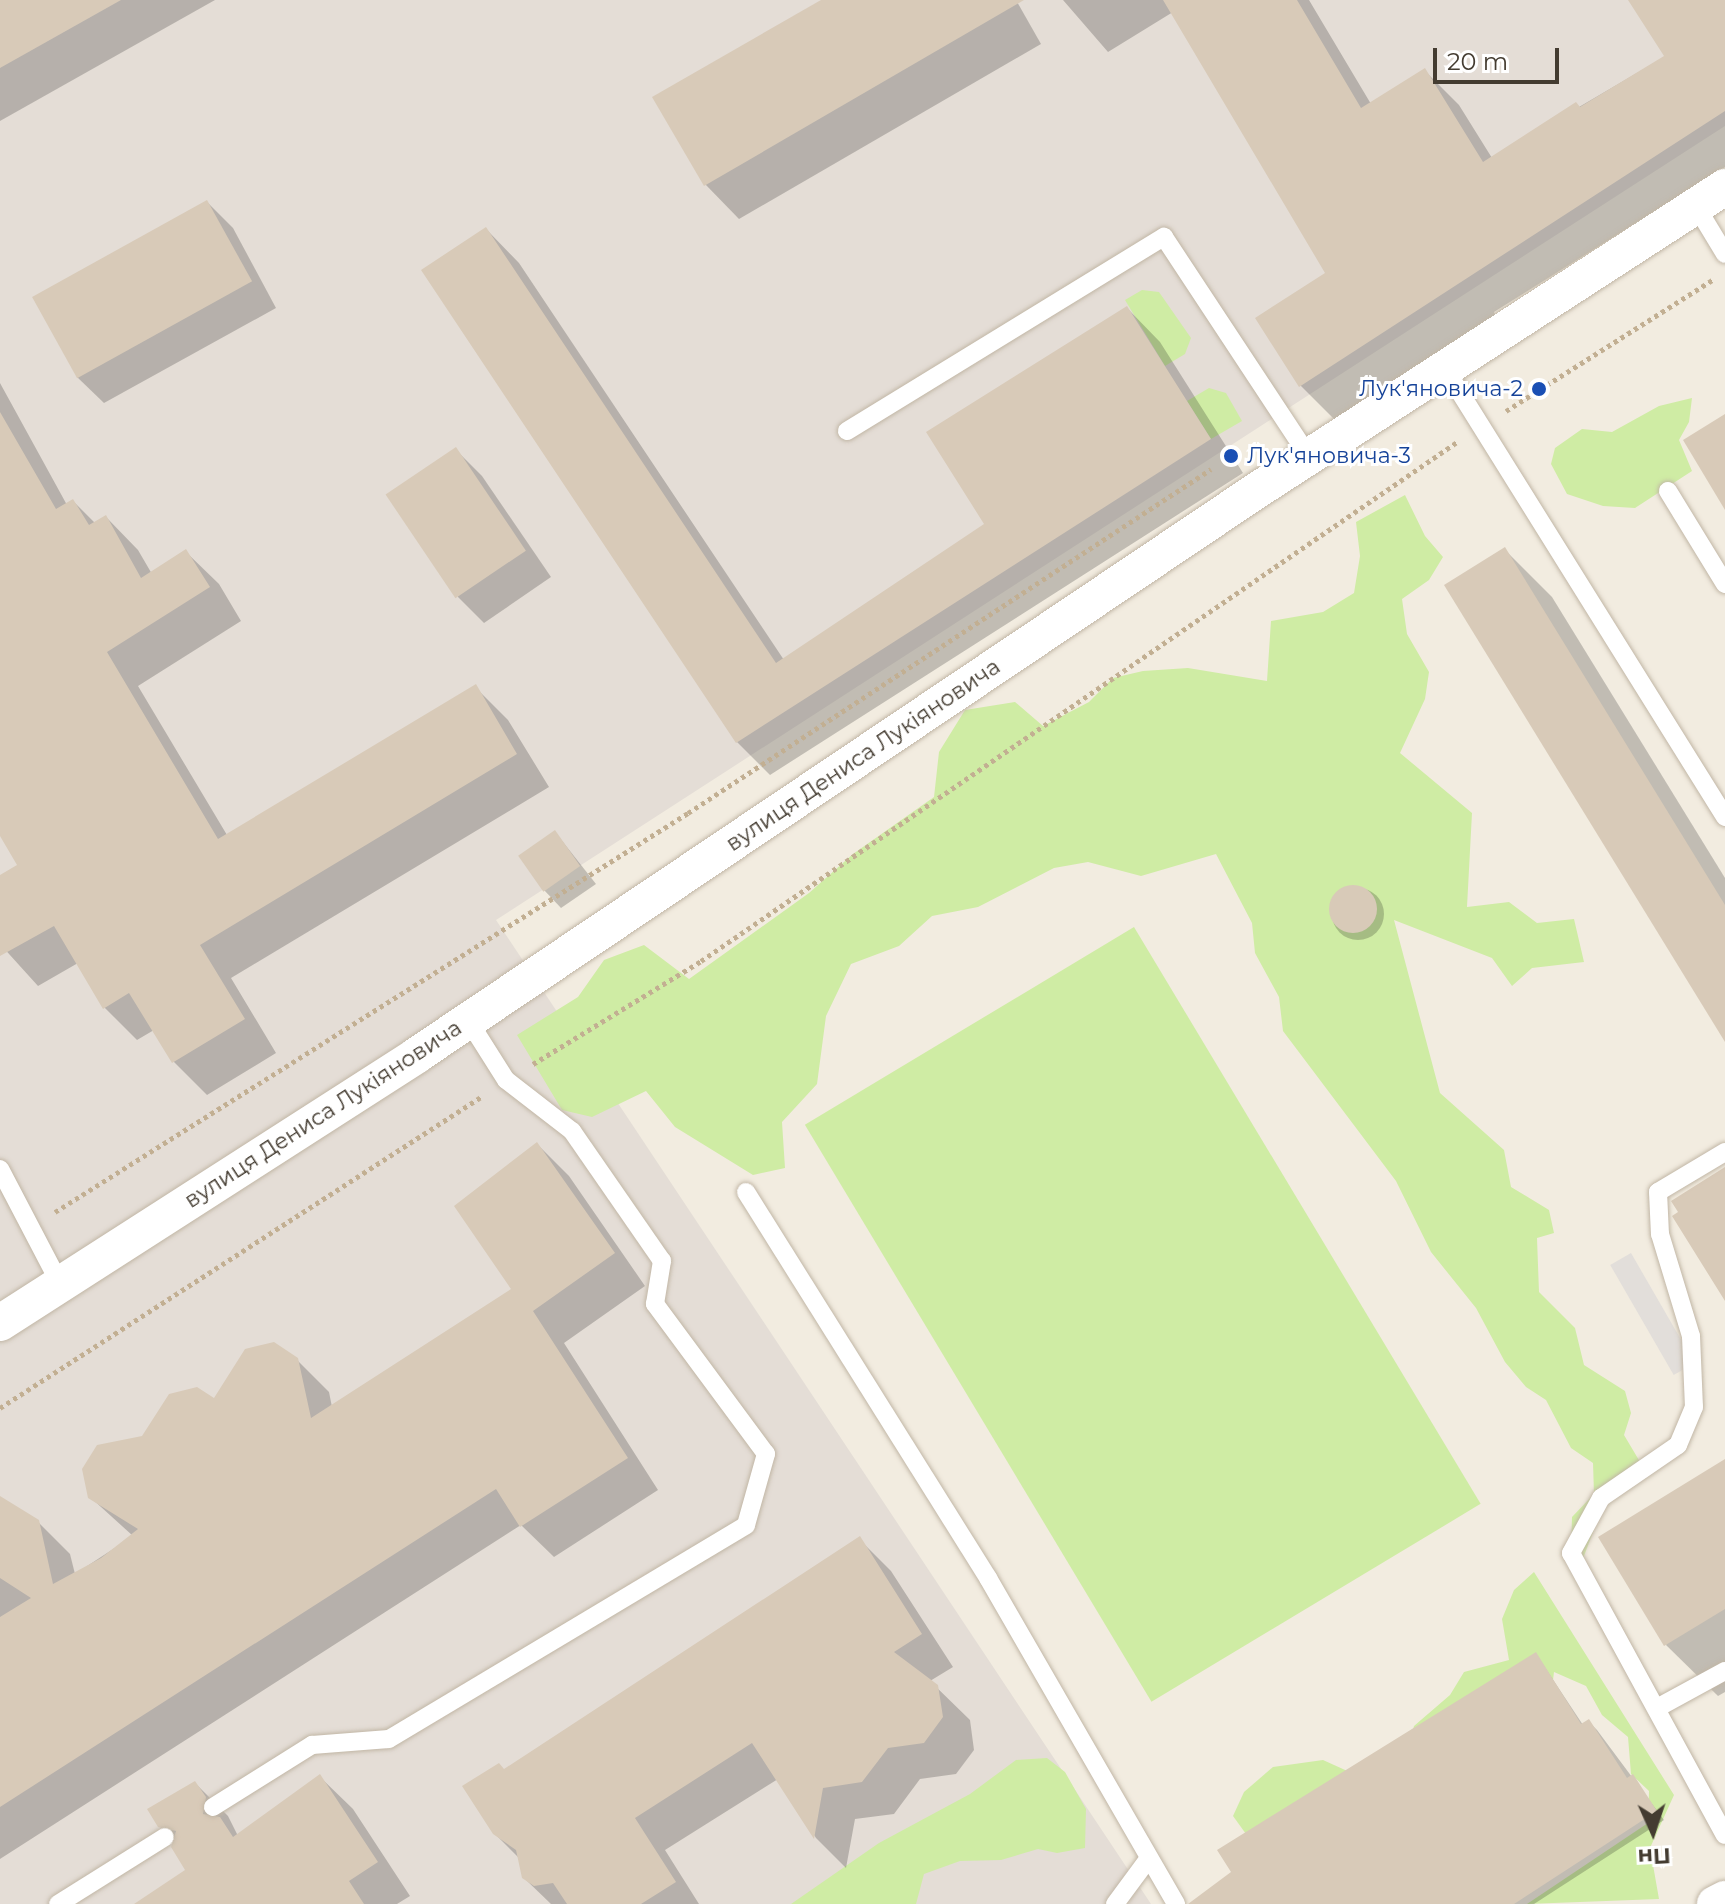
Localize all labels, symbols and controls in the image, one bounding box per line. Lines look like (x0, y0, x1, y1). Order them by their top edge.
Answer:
scale bar (1437, 32, 1563, 82)
text: 20 m (1447, 47, 1508, 76)
place label: Лук'яновича-2 (1359, 376, 1523, 402)
marker: Лук'яновича-2 (1530, 380, 1548, 398)
place label: Лук'яновича-3 (1247, 443, 1411, 469)
marker: Лук'яновича-3 (1222, 447, 1240, 465)
street label: вулиця Дениса Лукіяновича (721, 653, 1005, 857)
street label: вулиця Дениса Лукіяновича (180, 1014, 466, 1214)
north arrow (1613, 1792, 1693, 1872)
text: Пн (1637, 1842, 1672, 1871)

